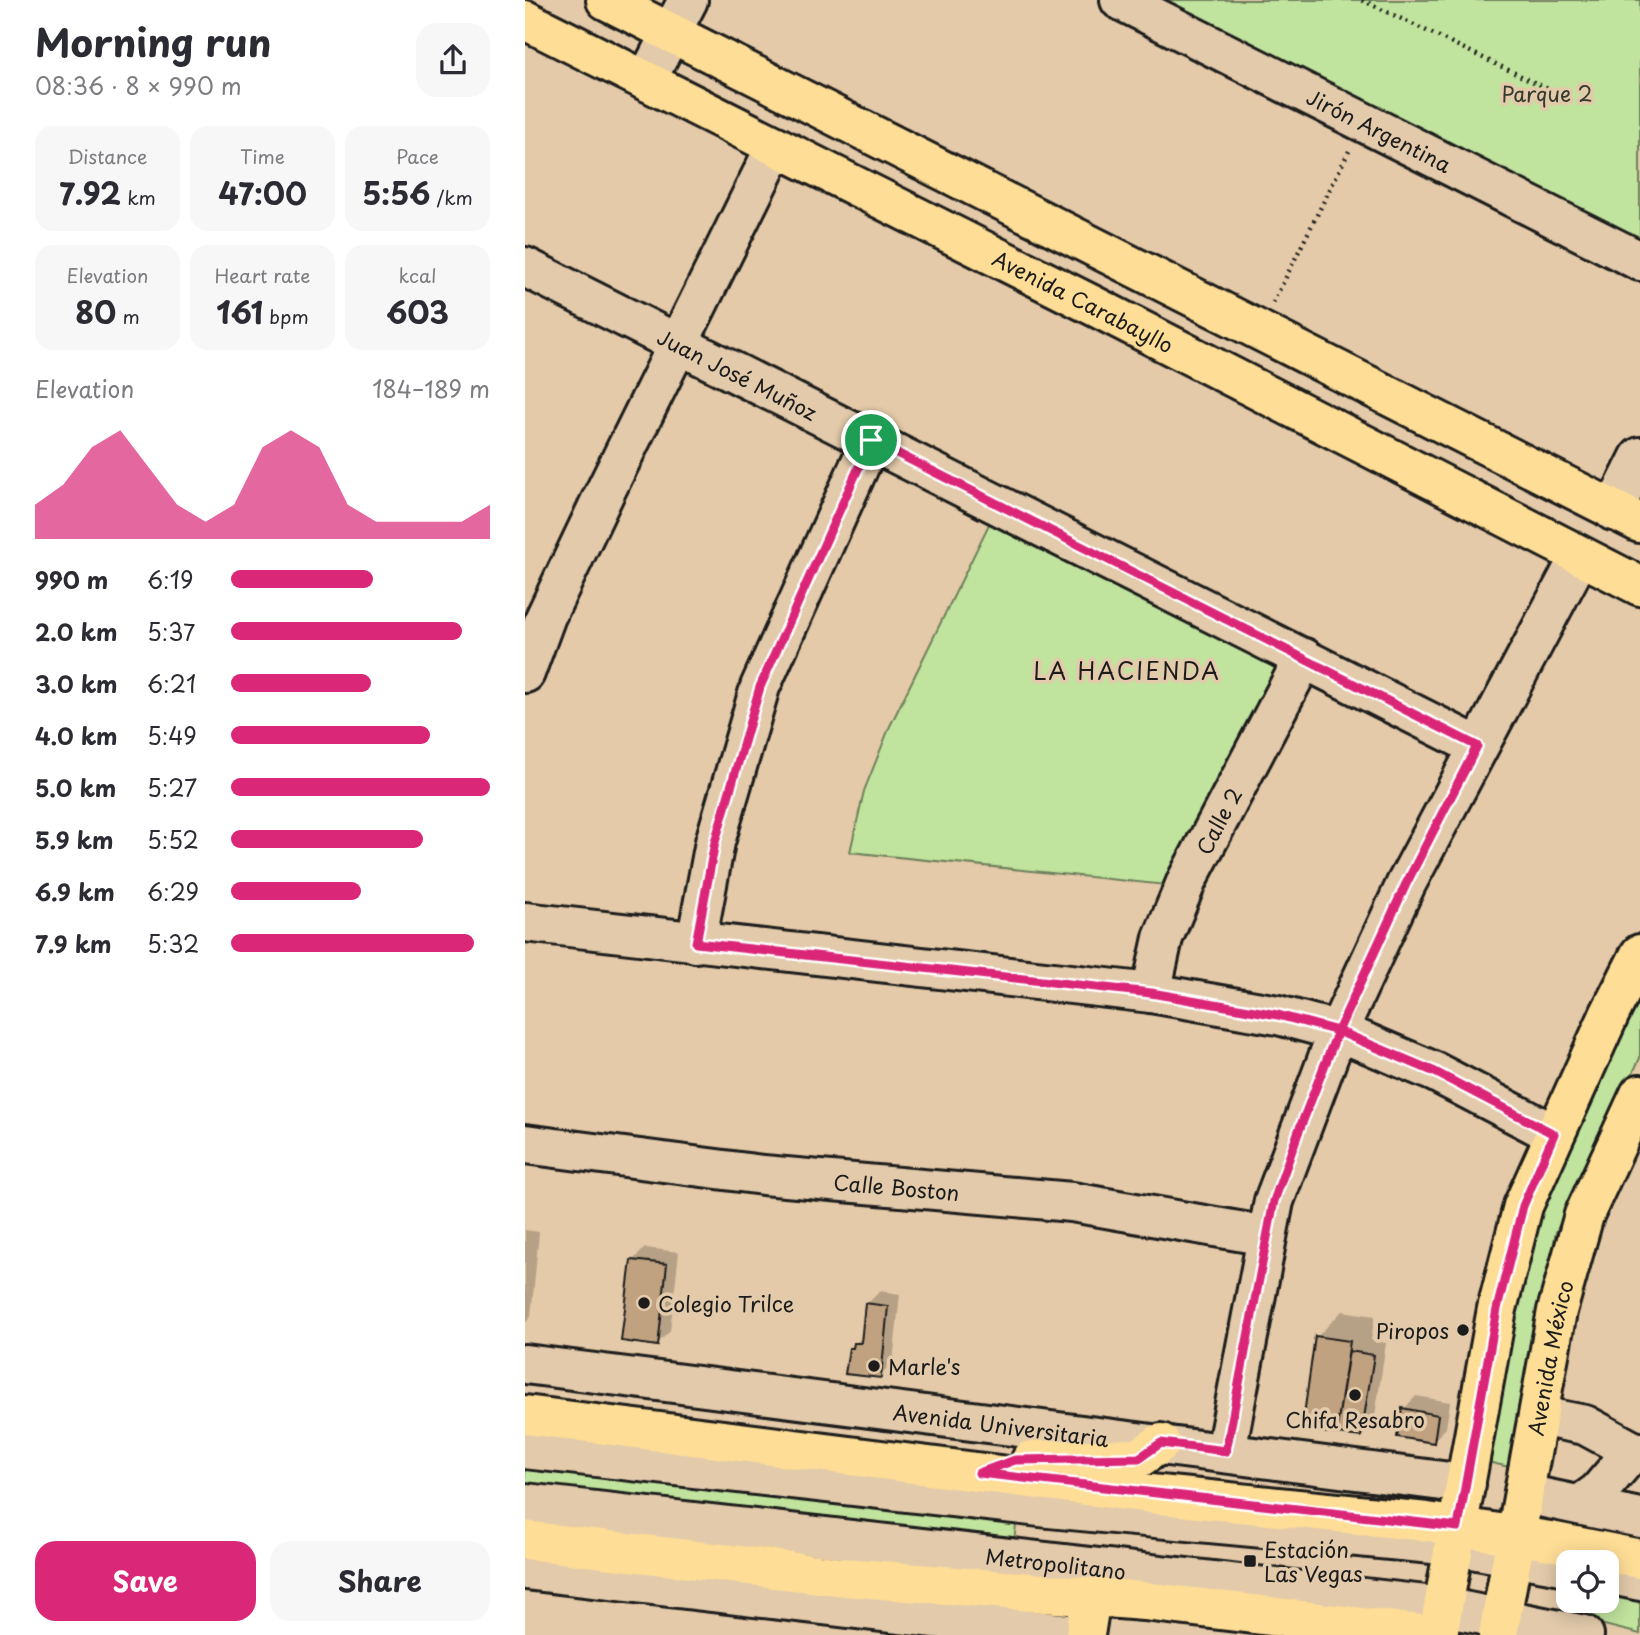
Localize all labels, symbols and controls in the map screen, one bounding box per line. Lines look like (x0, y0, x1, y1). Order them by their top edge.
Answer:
text: Morning run (35, 13, 271, 70)
button: share (416, 23, 490, 97)
text: 08:36 · 8 × 990 m (35, 68, 242, 103)
park label: Parque 2 (1501, 77, 1593, 109)
street label: Jirón Argentina (1301, 80, 1458, 180)
text: Distance (68, 142, 147, 170)
text: Time (240, 142, 285, 170)
text: Pace (396, 142, 439, 170)
text: 7.92 (59, 170, 121, 215)
text: 47:00 (218, 170, 307, 215)
text: 5:56 (362, 170, 430, 215)
text: km (121, 183, 156, 211)
text: /km (430, 183, 473, 211)
street label: Avenida Carabayllo (987, 242, 1179, 360)
text: Elevation (67, 261, 148, 289)
text: Heart rate (215, 261, 310, 289)
text: kcal (399, 261, 436, 289)
text: 80 (75, 289, 116, 334)
text: 161 (216, 289, 263, 334)
text: 603 (386, 289, 449, 334)
text: m (116, 302, 140, 330)
text: bpm (263, 302, 309, 330)
street label: Juan José Muñoz (652, 320, 823, 428)
text: Elevation (35, 371, 134, 406)
text: 184–189 m (372, 371, 490, 406)
pin (841, 410, 901, 470)
icon: arrive (852, 421, 890, 459)
text: 990 m (35, 562, 108, 597)
text: 6:19 (147, 562, 193, 597)
text: 2.0 km (35, 614, 117, 649)
text: 5:37 (147, 614, 195, 649)
district label: LA HACIENDA (1033, 653, 1221, 688)
text: 3.0 km (35, 666, 117, 701)
text: 6:21 (147, 666, 196, 701)
text: 4.0 km (35, 718, 118, 753)
text: 5:49 (147, 718, 197, 753)
text: 5.0 km (35, 770, 116, 805)
text: 5:27 (147, 770, 197, 805)
street label: Calle 2 (1187, 781, 1249, 860)
text: 5.9 km (35, 822, 113, 857)
text: 5:52 (147, 822, 199, 857)
text: 6.9 km (35, 874, 115, 909)
text: 6:29 (147, 874, 199, 909)
text: 7.9 km (35, 926, 112, 961)
text: 5:32 (147, 926, 199, 961)
street label: Calle Boston (832, 1165, 961, 1208)
street label: Avenida México (1519, 1276, 1581, 1438)
place label: Colegio Trilce (658, 1287, 794, 1319)
marker: Colegio Trilce (636, 1295, 652, 1311)
place label: Piropos (1376, 1314, 1449, 1346)
marker: Piropos (1455, 1322, 1471, 1338)
place label: Marle's (888, 1350, 960, 1382)
marker: Marle's (866, 1358, 882, 1374)
marker: Chifa Resabro (1347, 1387, 1363, 1403)
street label: Avenida Universitaria (891, 1395, 1112, 1454)
place label: Chifa Resabro (1285, 1403, 1425, 1435)
place label: Estación Las Vegas (1264, 1533, 1363, 1589)
street label: Metropolitano (984, 1539, 1128, 1587)
button: Save (35, 1541, 256, 1621)
button: Share (270, 1541, 490, 1621)
map controls (1556, 1550, 1619, 1613)
button: locate (1556, 1550, 1619, 1613)
marker: Estación Las Vegas (1242, 1553, 1258, 1569)

